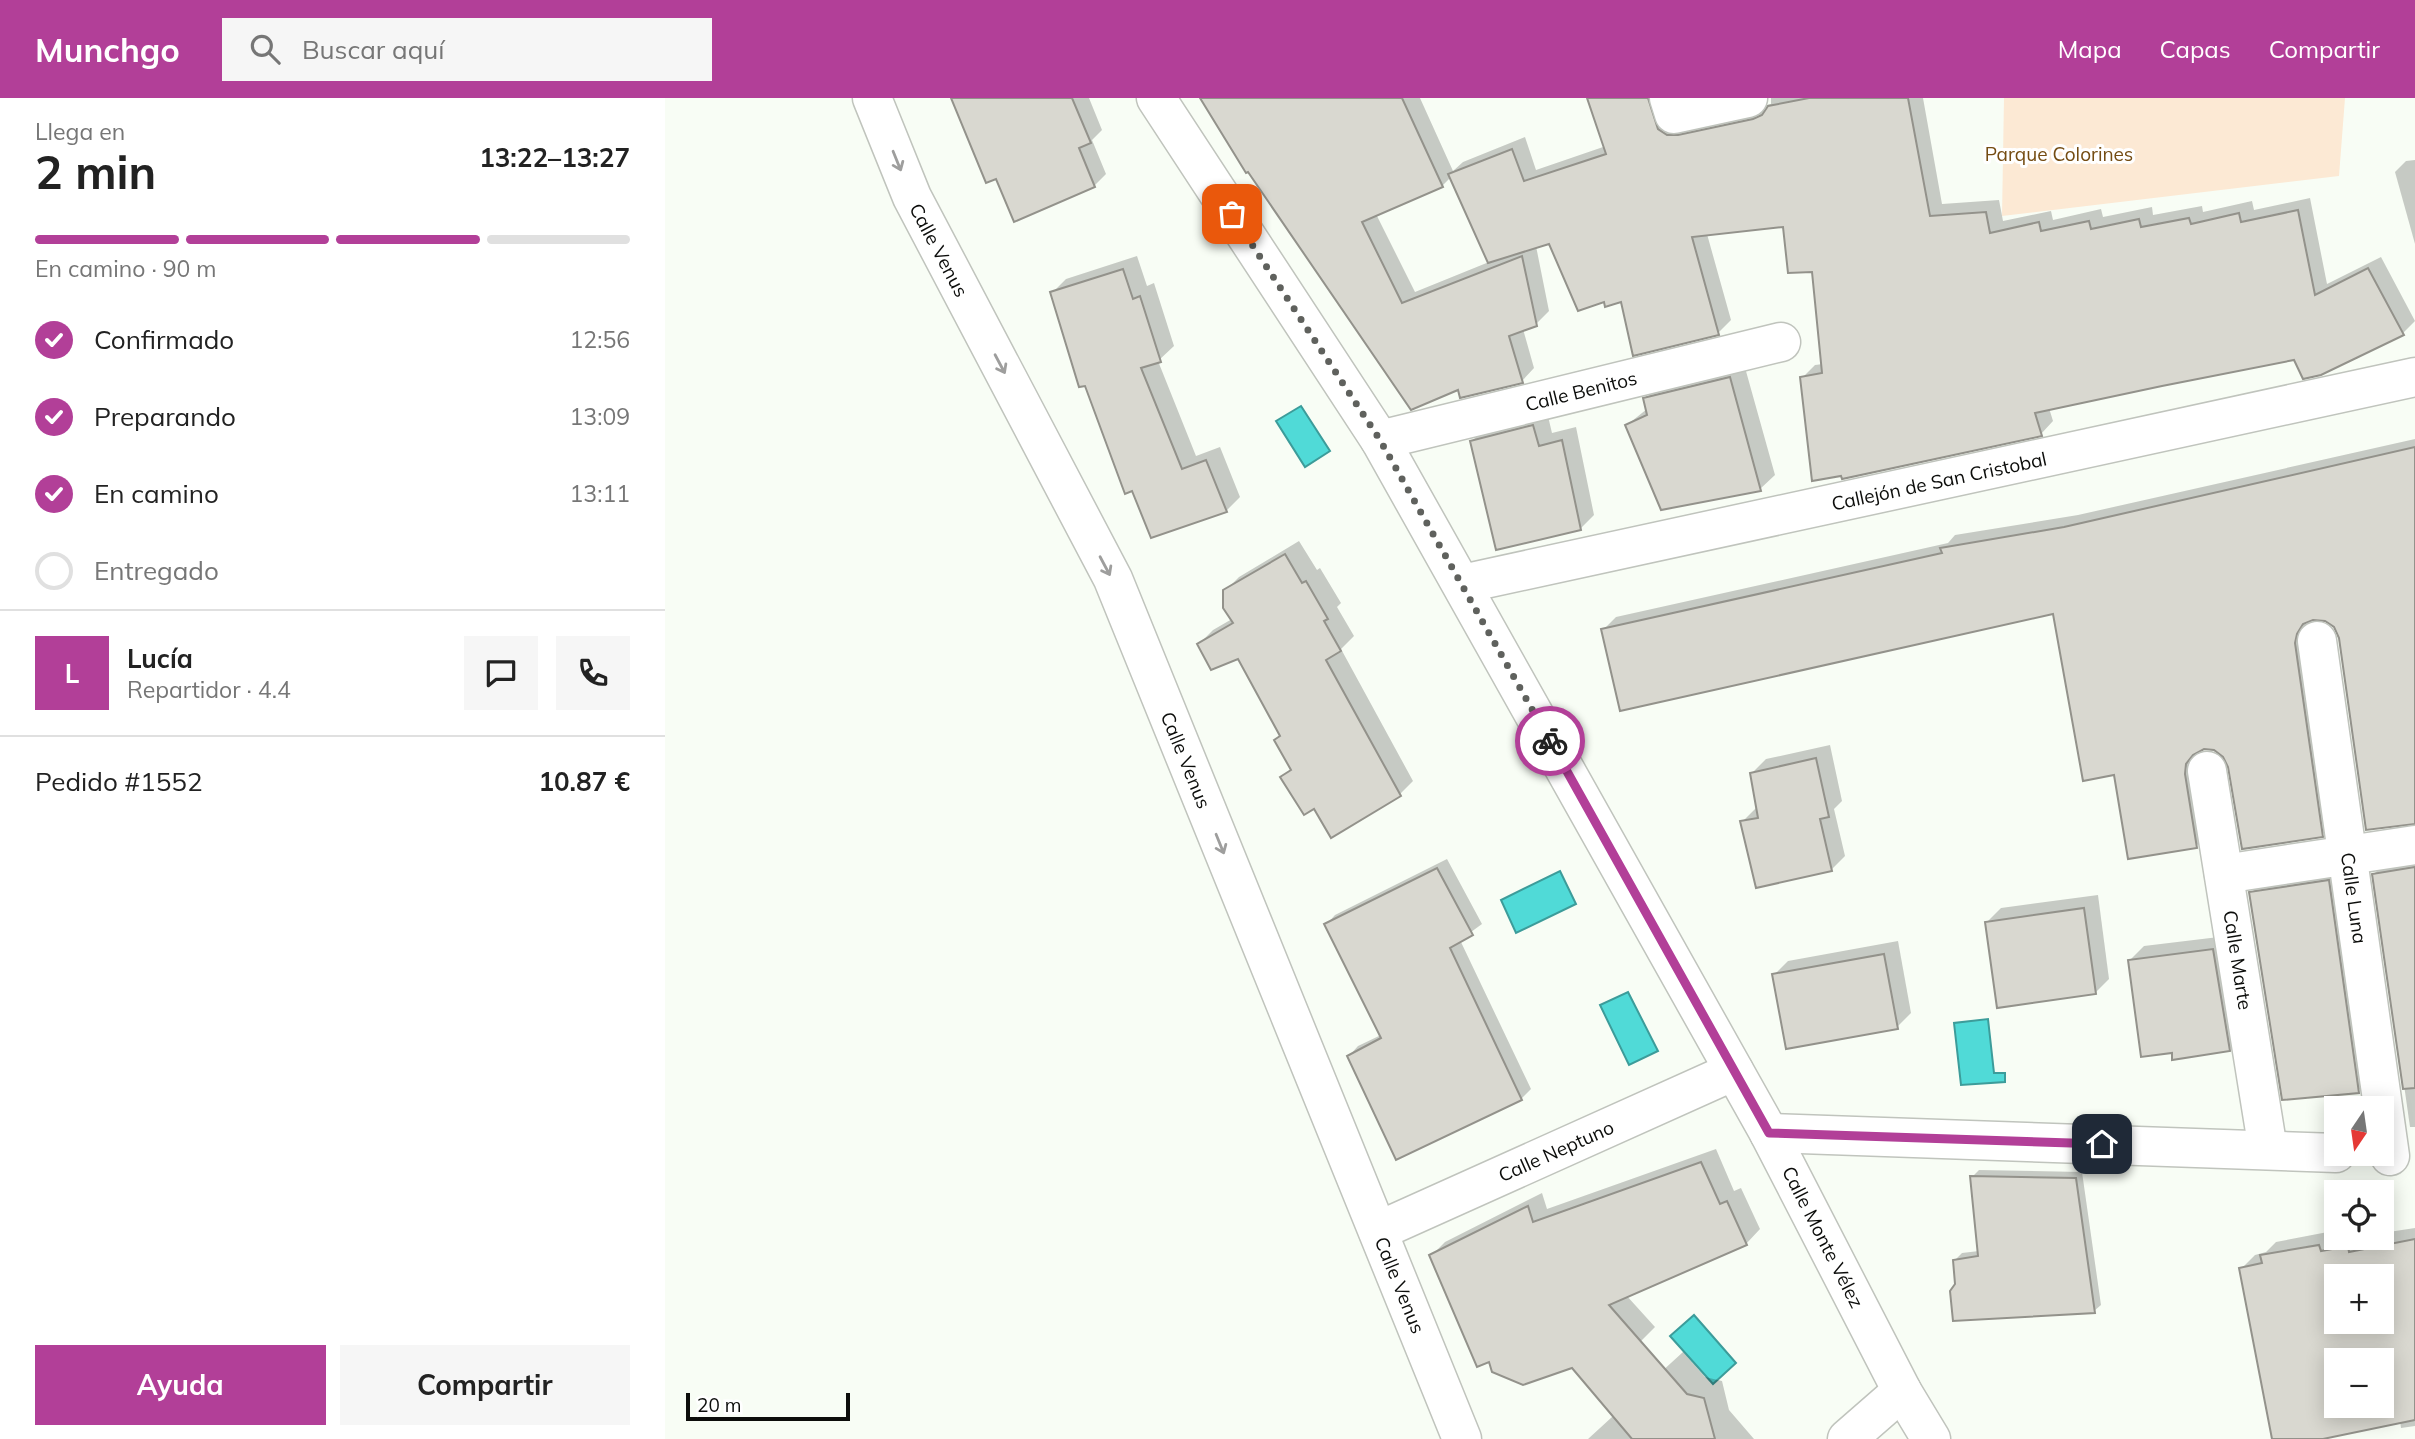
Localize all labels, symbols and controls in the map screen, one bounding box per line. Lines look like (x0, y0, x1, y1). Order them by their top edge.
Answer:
search box (222, 18, 712, 81)
text: Munchgo (35, 29, 180, 70)
icon: search (246, 30, 284, 68)
text: Buscar aquí (302, 33, 444, 66)
text: Mapa (2058, 34, 2122, 64)
text: Capas (2160, 34, 2231, 64)
text: Compartir (2269, 34, 2380, 64)
text: Llega en (35, 117, 125, 146)
text: 13:22–13:27 (479, 141, 630, 174)
park label: Parque Colorines (1985, 142, 2133, 166)
text: 2 min (35, 143, 156, 201)
one-way arrow (892, 150, 905, 172)
pin (1202, 184, 1262, 244)
icon: bag (1213, 195, 1251, 233)
street label: Calle Venus (904, 199, 974, 301)
text: En camino · 90 m (35, 254, 217, 283)
icon: check (35, 321, 73, 359)
text: Confirmado (94, 323, 234, 356)
text: 12:56 (570, 325, 630, 354)
one-way arrow (993, 354, 1007, 374)
street label: Calle Benitos (1523, 366, 1639, 416)
icon: check (35, 398, 73, 436)
text: Preparando (94, 400, 236, 433)
text: 13:09 (570, 402, 630, 431)
street label: Callejón de San Cristobal (1829, 446, 2049, 516)
icon: check (35, 475, 73, 513)
text: En camino (94, 477, 219, 510)
text: 13:11 (570, 479, 630, 508)
text: Entregado (94, 554, 219, 587)
one-way arrow (1099, 555, 1113, 576)
button: chat (464, 636, 538, 710)
button: phone (556, 636, 630, 710)
text: Lucía (127, 642, 193, 675)
text: L (65, 657, 79, 690)
text: Repartidor · 4.4 (127, 675, 291, 704)
courier (1515, 706, 1585, 776)
street label: Calle Venus (1156, 708, 1216, 812)
icon: bike (1531, 722, 1569, 760)
text: Pedido #1552 (35, 765, 203, 798)
text: 10.87 € (538, 765, 630, 798)
one-way arrow (1215, 832, 1228, 854)
street label: Calle Luna (2336, 851, 2372, 945)
street label: Calle Marte (2218, 909, 2258, 1011)
north arrow (2324, 1096, 2394, 1166)
map controls (2324, 1096, 2394, 1418)
pin (2072, 1114, 2132, 1174)
street label: Calle Neptuno (1495, 1115, 1617, 1187)
icon: home (2083, 1125, 2121, 1163)
street label: Calle Monte Vélez (1777, 1162, 1869, 1312)
button: locate (2324, 1180, 2394, 1250)
street label: Calle Venus (1370, 1233, 1430, 1337)
button: + (2324, 1264, 2394, 1334)
button: Ayuda (35, 1345, 326, 1425)
button: Compartir (340, 1345, 630, 1425)
button: − (2324, 1348, 2394, 1418)
scale bar (686, 1390, 851, 1422)
text: 20 m (697, 1393, 741, 1417)

